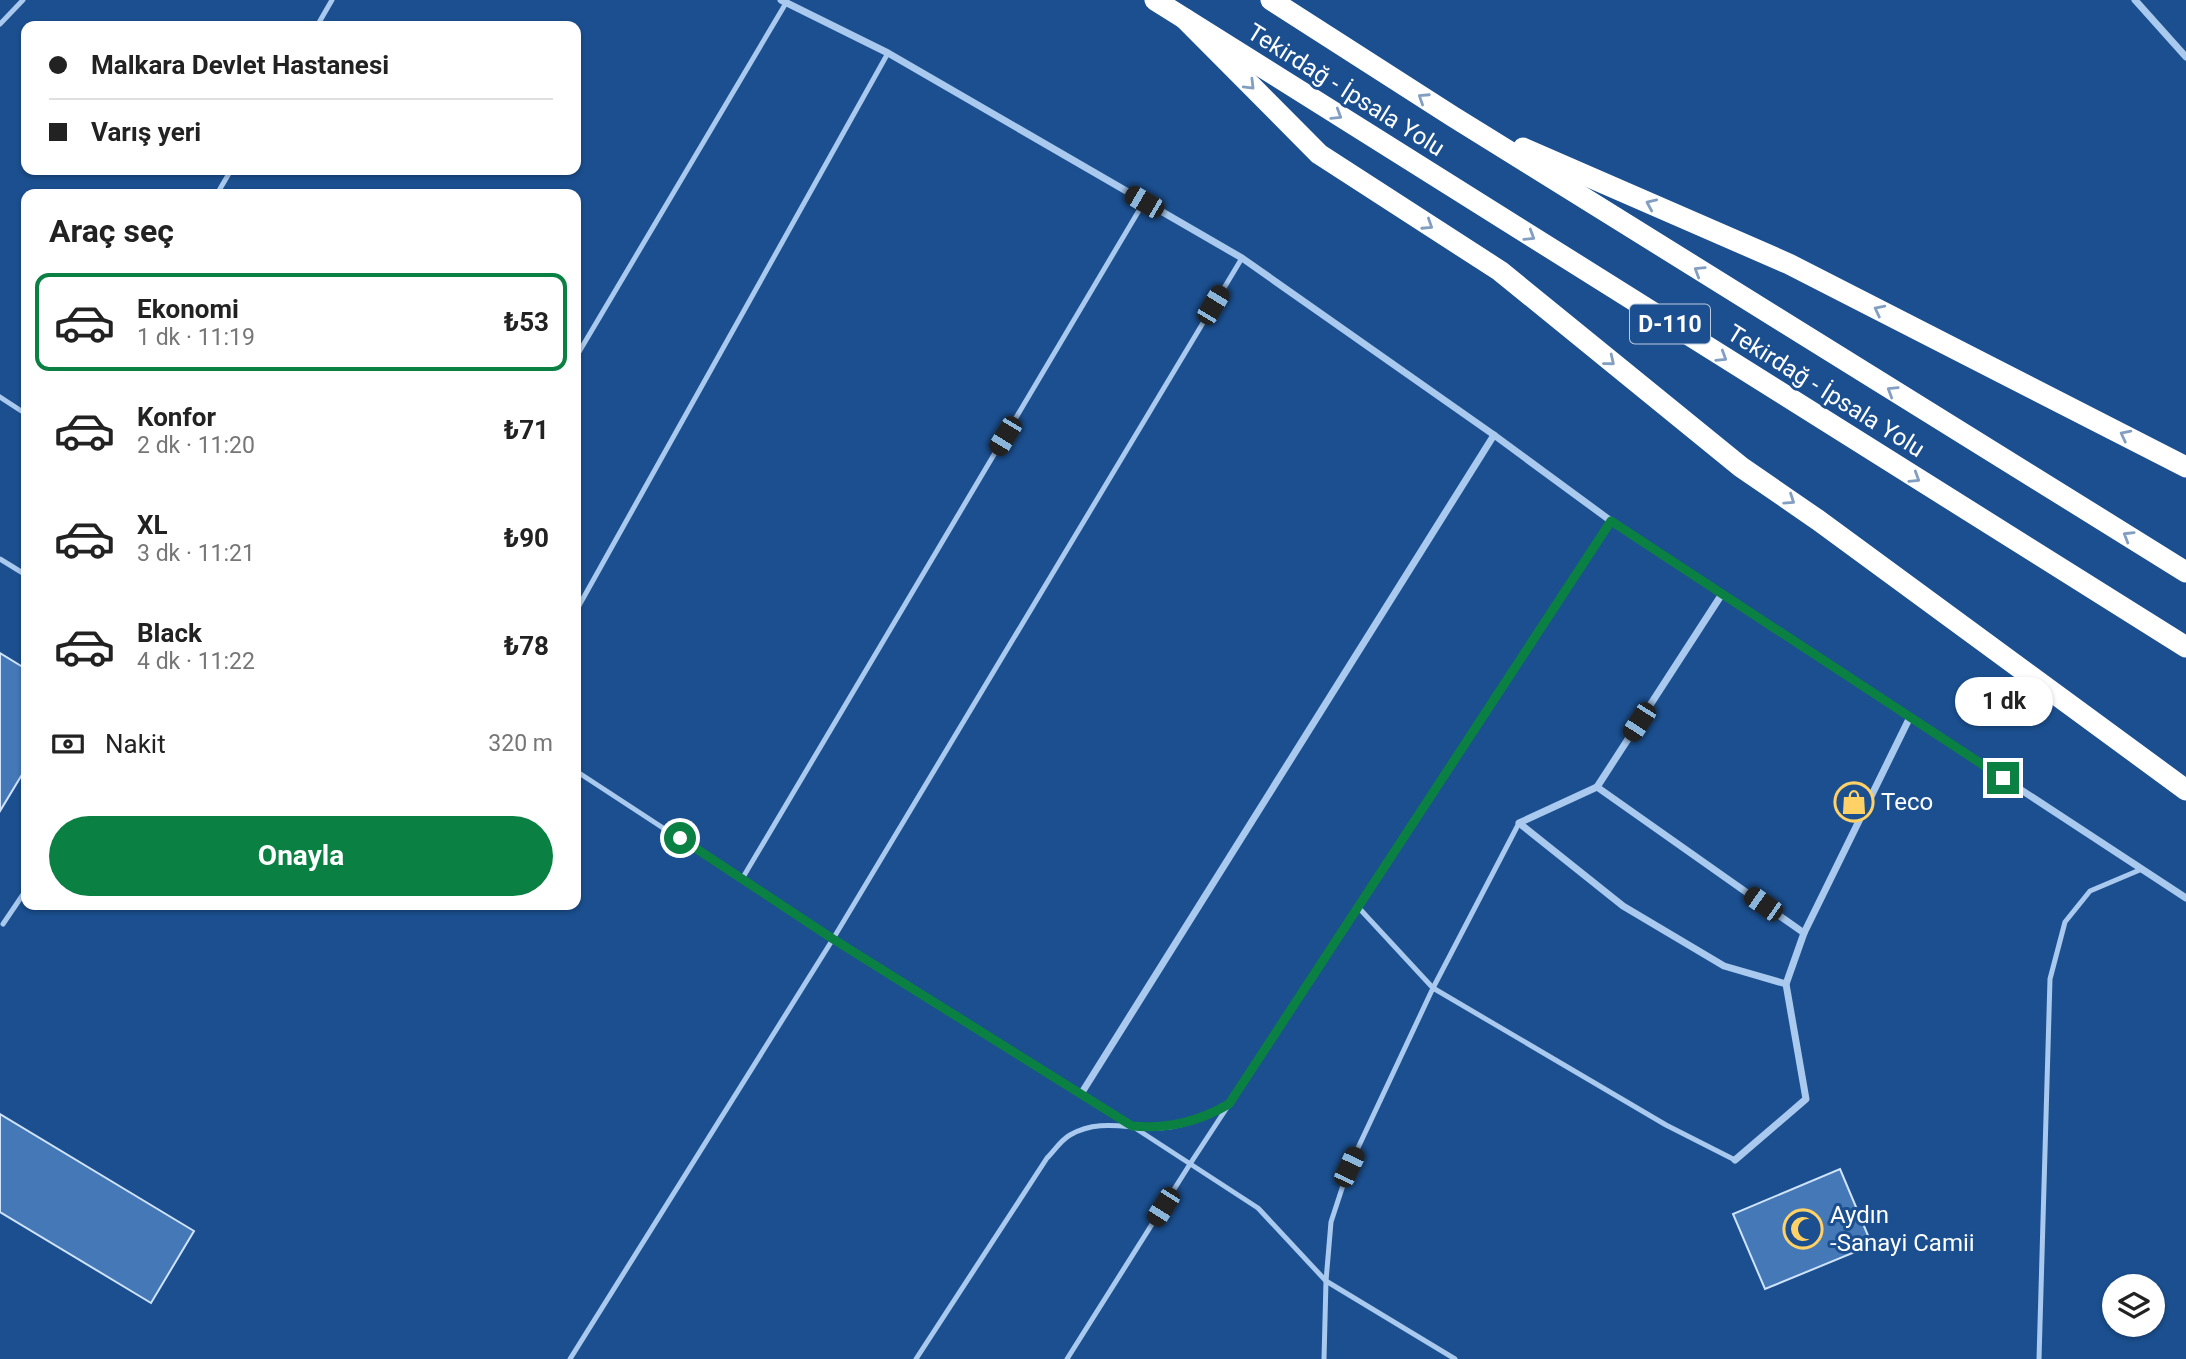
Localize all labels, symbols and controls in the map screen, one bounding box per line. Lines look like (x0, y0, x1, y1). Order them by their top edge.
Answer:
street label: Tekirdağ - İpsala Yolu (1242, 18, 1450, 162)
text: Malkara Devlet Hastanesi (91, 50, 389, 80)
one-way arrow (1242, 77, 1255, 90)
one-way arrow (1418, 94, 1431, 107)
one-way arrow (1330, 106, 1343, 119)
text: Varış yeri (91, 117, 201, 147)
car (1121, 182, 1168, 222)
one-way arrow (1645, 198, 1658, 212)
text: Araç seç (49, 212, 174, 250)
one-way arrow (1421, 217, 1434, 230)
one-way arrow (1522, 228, 1535, 241)
one-way arrow (1694, 266, 1707, 279)
car (1194, 282, 1233, 328)
icon: car (53, 291, 116, 354)
text: Ekonomi (137, 294, 239, 324)
road number: D-110 (1630, 304, 1710, 344)
one-way arrow (1874, 304, 1886, 318)
text: ₺53 (504, 307, 549, 337)
street label: Tekirdağ - İpsala Yolu (1722, 319, 1930, 463)
text: 1 dk · 11:19 (137, 324, 255, 351)
one-way arrow (1715, 349, 1728, 362)
one-way arrow (1602, 353, 1615, 365)
one-way arrow (1887, 387, 1900, 400)
icon: car (53, 399, 116, 462)
text: Konfor (137, 402, 216, 432)
car (986, 413, 1025, 459)
text: ₺71 (504, 415, 549, 445)
one-way arrow (2120, 430, 2133, 444)
text: 2 dk · 11:20 (137, 432, 255, 459)
one-way arrow (1907, 470, 1920, 483)
one-way arrow (1782, 492, 1795, 504)
icon: car (53, 507, 116, 570)
text: XL (137, 510, 168, 540)
text: ₺90 (504, 523, 549, 553)
one-way arrow (2122, 532, 2135, 545)
text: 3 dk · 11:21 (137, 540, 255, 567)
icon: car (53, 615, 116, 678)
text: Black (137, 618, 202, 648)
text: ₺78 (504, 631, 549, 661)
text: 4 dk · 11:22 (137, 648, 255, 675)
callout: 1 dk (1954, 676, 2052, 726)
text: 1 dk (1982, 688, 2026, 715)
car (1619, 699, 1660, 745)
icon: cash (49, 725, 87, 763)
text: Nakit (105, 729, 166, 759)
text: 320 m (488, 730, 553, 757)
route end (1987, 762, 2019, 794)
shop icon: Teco (1833, 781, 1875, 823)
place label: Teco (1881, 788, 1933, 816)
button: Onayla (49, 816, 553, 896)
route start (664, 822, 696, 854)
car (1740, 883, 1787, 925)
car (1331, 1144, 1368, 1190)
car (1143, 1184, 1184, 1230)
place label: Aydın -Sanayi Camii (1830, 1201, 1975, 1257)
mosque icon: Aydın -Sanayi Camii (1782, 1208, 1824, 1250)
map controls (2102, 1274, 2165, 1337)
button: layers (2102, 1274, 2165, 1337)

